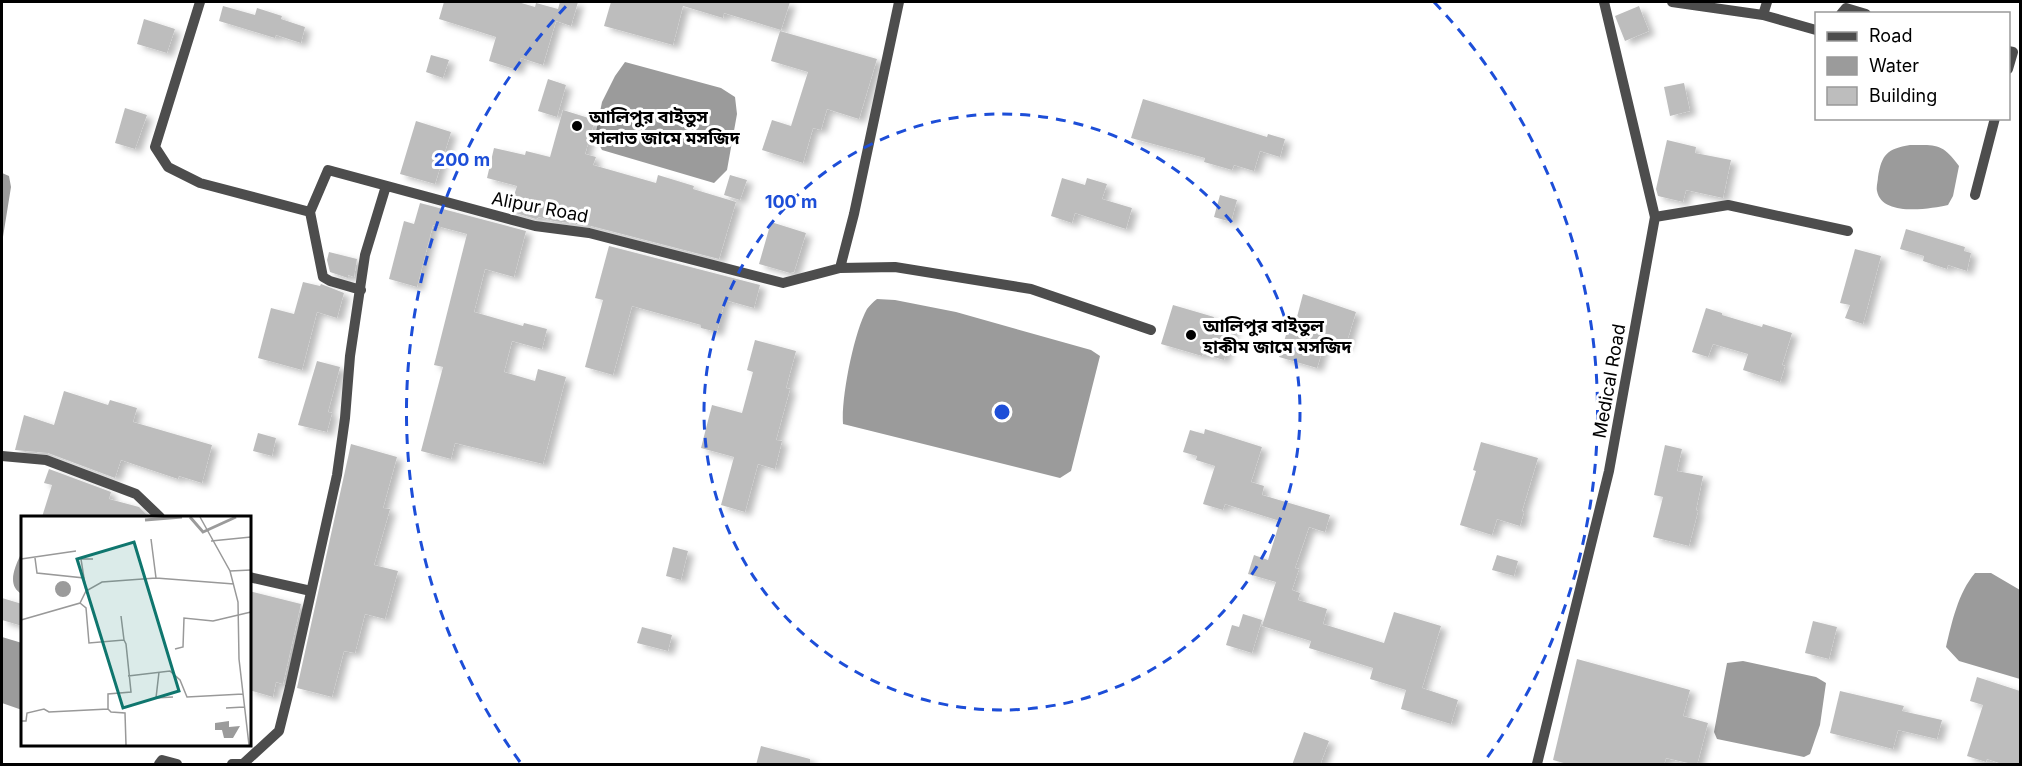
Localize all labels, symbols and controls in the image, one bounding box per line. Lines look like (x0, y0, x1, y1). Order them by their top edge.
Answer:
legend (1815, 12, 2010, 120)
text: Road (1869, 25, 1912, 46)
text: Water (1869, 55, 1919, 76)
text: Building (1869, 85, 1937, 106)
place label: আলিপুর বাইতুস সালাত জামে মসজিদ (588, 106, 741, 148)
marker: আলিপুর বাইতুস সালাত জামে মসজিদ (570, 119, 584, 133)
text: 200 m (434, 149, 490, 170)
street label: Alipur Road (490, 187, 590, 227)
text: 100 m (765, 191, 817, 212)
place label: আলিপুর বাইতুল হাকীম জামে মসজিদ (1202, 315, 1352, 357)
street label: Medical Road (1589, 322, 1629, 440)
marker: আলিপুর বাইতুল হাকীম জামে মসজিদ (1184, 328, 1198, 342)
centre of rings (992, 402, 1012, 422)
inset map (21, 516, 250, 745)

